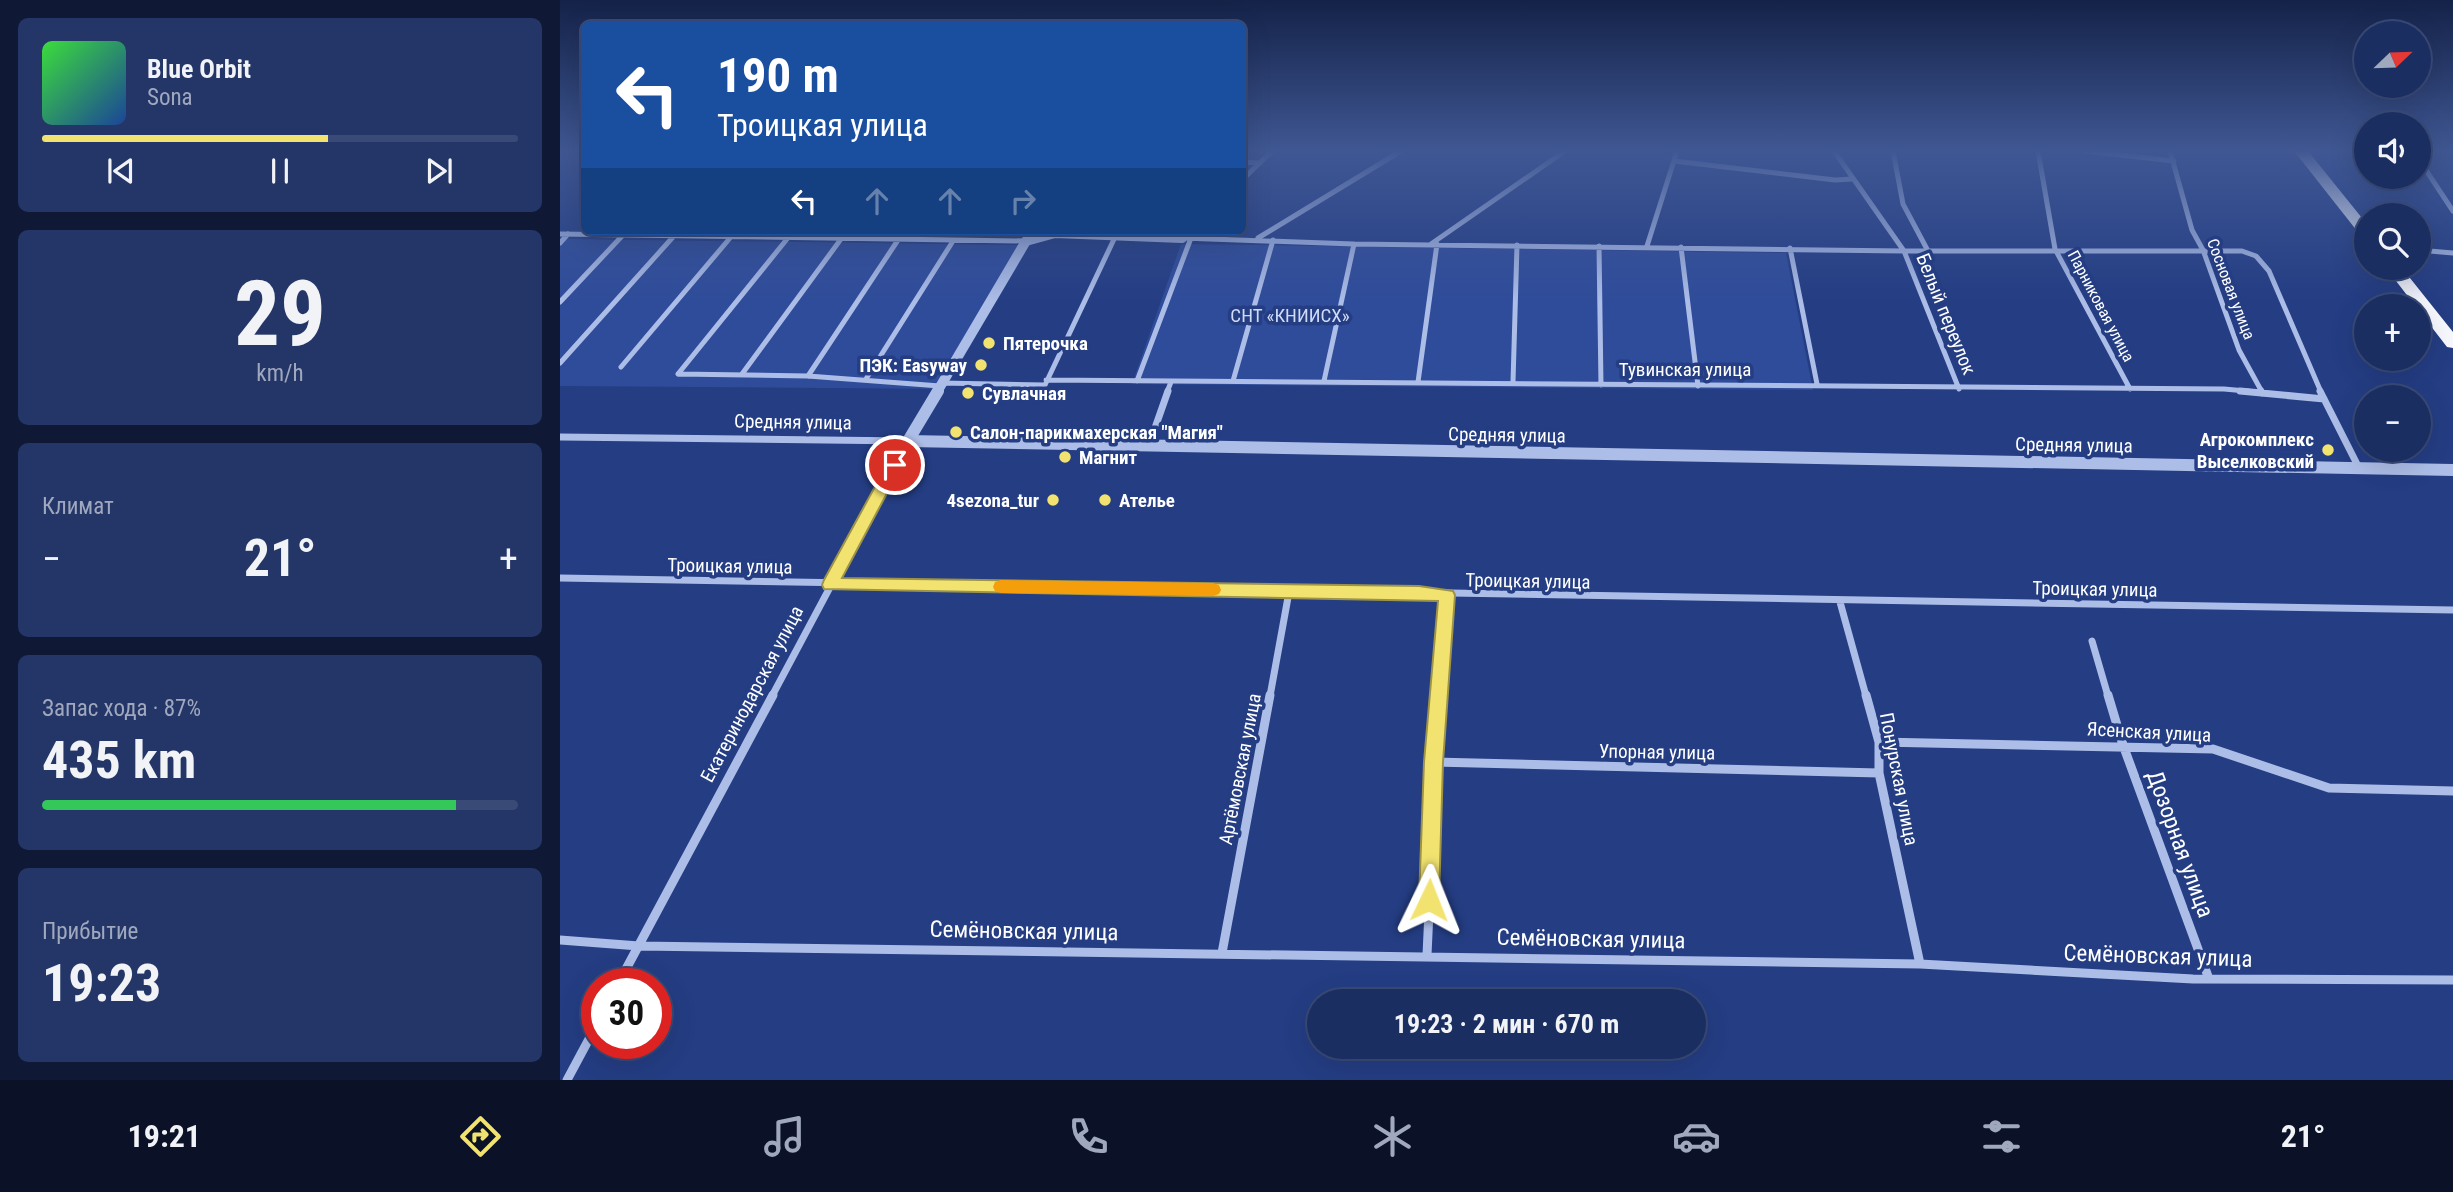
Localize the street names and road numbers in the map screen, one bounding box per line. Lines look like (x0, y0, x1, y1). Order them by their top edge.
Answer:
street label: Сосновая улица (2203, 236, 2259, 342)
street label: Парниковая улица (2064, 247, 2138, 365)
street label: Белый переулок (1911, 250, 1981, 378)
street label: Тувинская улица (1619, 358, 1751, 381)
street label: Средняя улица (734, 409, 852, 435)
street label: Средняя улица (1448, 422, 1566, 448)
street label: Средняя улица (2015, 432, 2133, 458)
street label: Троицкая улица (667, 553, 793, 579)
street label: Троицкая улица (1465, 568, 1591, 594)
street label: Троицкая улица (2032, 576, 2158, 602)
street label: Екатеринодарская улица (696, 602, 808, 786)
street label: Артёмовская улица (1214, 691, 1266, 847)
street label: Понурская улица (1875, 711, 1923, 847)
street label: Ясенская улица (2086, 717, 2212, 747)
street label: Упорная улица (1599, 739, 1715, 765)
street label: Дозорная улица (2141, 767, 2219, 921)
street label: Семёновская улица (929, 916, 1119, 946)
street label: Семёновская улица (1496, 924, 1686, 954)
street label: Семёновская улица (2063, 939, 2253, 973)

